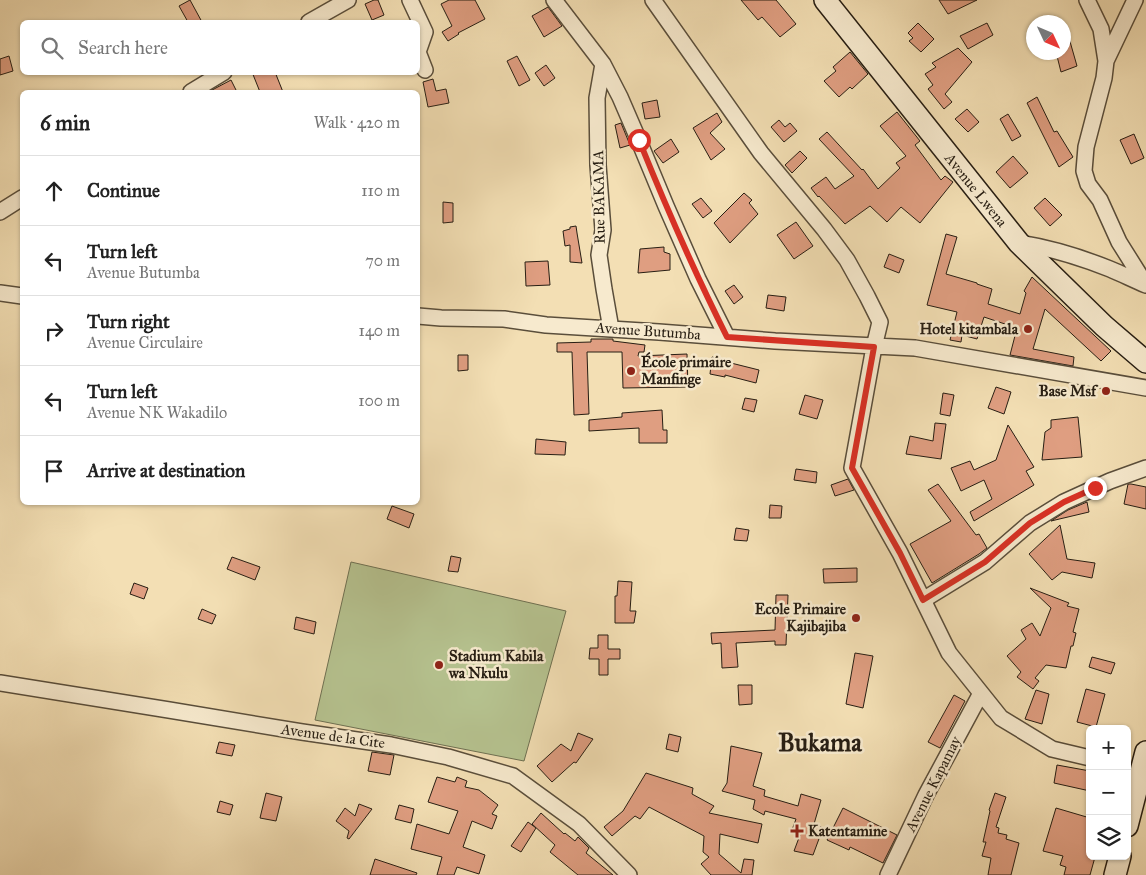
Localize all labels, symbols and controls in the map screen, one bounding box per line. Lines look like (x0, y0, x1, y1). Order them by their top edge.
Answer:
north arrow (1026, 15, 1071, 60)
search box (20, 20, 420, 75)
icon: search (38, 34, 66, 62)
text: Search here (78, 36, 168, 59)
text: 6 min (40, 110, 90, 136)
text: Walk · 420 m (314, 113, 400, 132)
route start (628, 129, 651, 152)
street label: Avenue Lwena (940, 149, 1012, 231)
street label: Rue BAKAMA (589, 150, 609, 244)
icon: ahead (40, 177, 68, 205)
text: Continue (87, 179, 160, 202)
text: 110 m (361, 181, 400, 200)
text: Turn left (87, 240, 157, 263)
icon: left (40, 247, 68, 275)
text: 70 m (365, 251, 400, 270)
text: Avenue Butumba (87, 263, 200, 282)
text: Turn right (87, 310, 170, 333)
icon: right (40, 317, 68, 345)
street label: Avenue Butumba (594, 318, 702, 344)
place label: Hotel kitambala (919, 320, 1019, 338)
text: 140 m (359, 321, 400, 340)
marker: Hotel kitambala (1022, 323, 1034, 335)
text: Avenue Circulaire (87, 333, 203, 352)
place label: École primaire Manfinge (641, 352, 732, 389)
marker: École primaire Manfinge (625, 365, 637, 377)
text: Turn left (87, 380, 157, 403)
place label: Base Msf (1039, 382, 1099, 400)
marker: Base Msf (1100, 385, 1112, 397)
icon: left (40, 387, 68, 415)
text: 100 m (358, 391, 400, 410)
text: Avenue NK Wakadilo (87, 403, 227, 422)
icon: arrive (40, 457, 68, 485)
text: Arrive at destination (87, 459, 245, 482)
route end (1084, 477, 1107, 500)
place label: Ecole Primaire Kajibajiba (755, 600, 847, 636)
marker: Ecole Primaire Kajibajiba (850, 612, 862, 624)
place label: Stadium Kabila wa Nkulu (448, 647, 544, 682)
marker: Stadium Kabila wa Nkulu (433, 659, 445, 671)
street label: Avenue de la Cite (279, 720, 386, 752)
map controls (1086, 725, 1131, 860)
button: + (1086, 725, 1131, 770)
district label: Bukama (778, 727, 862, 758)
street label: Avenue Kapamay (901, 732, 965, 836)
button: − (1086, 770, 1131, 815)
button: layers (1086, 815, 1131, 860)
place label: Katentamine (808, 822, 888, 840)
marker: Katentamine (790, 824, 804, 838)

